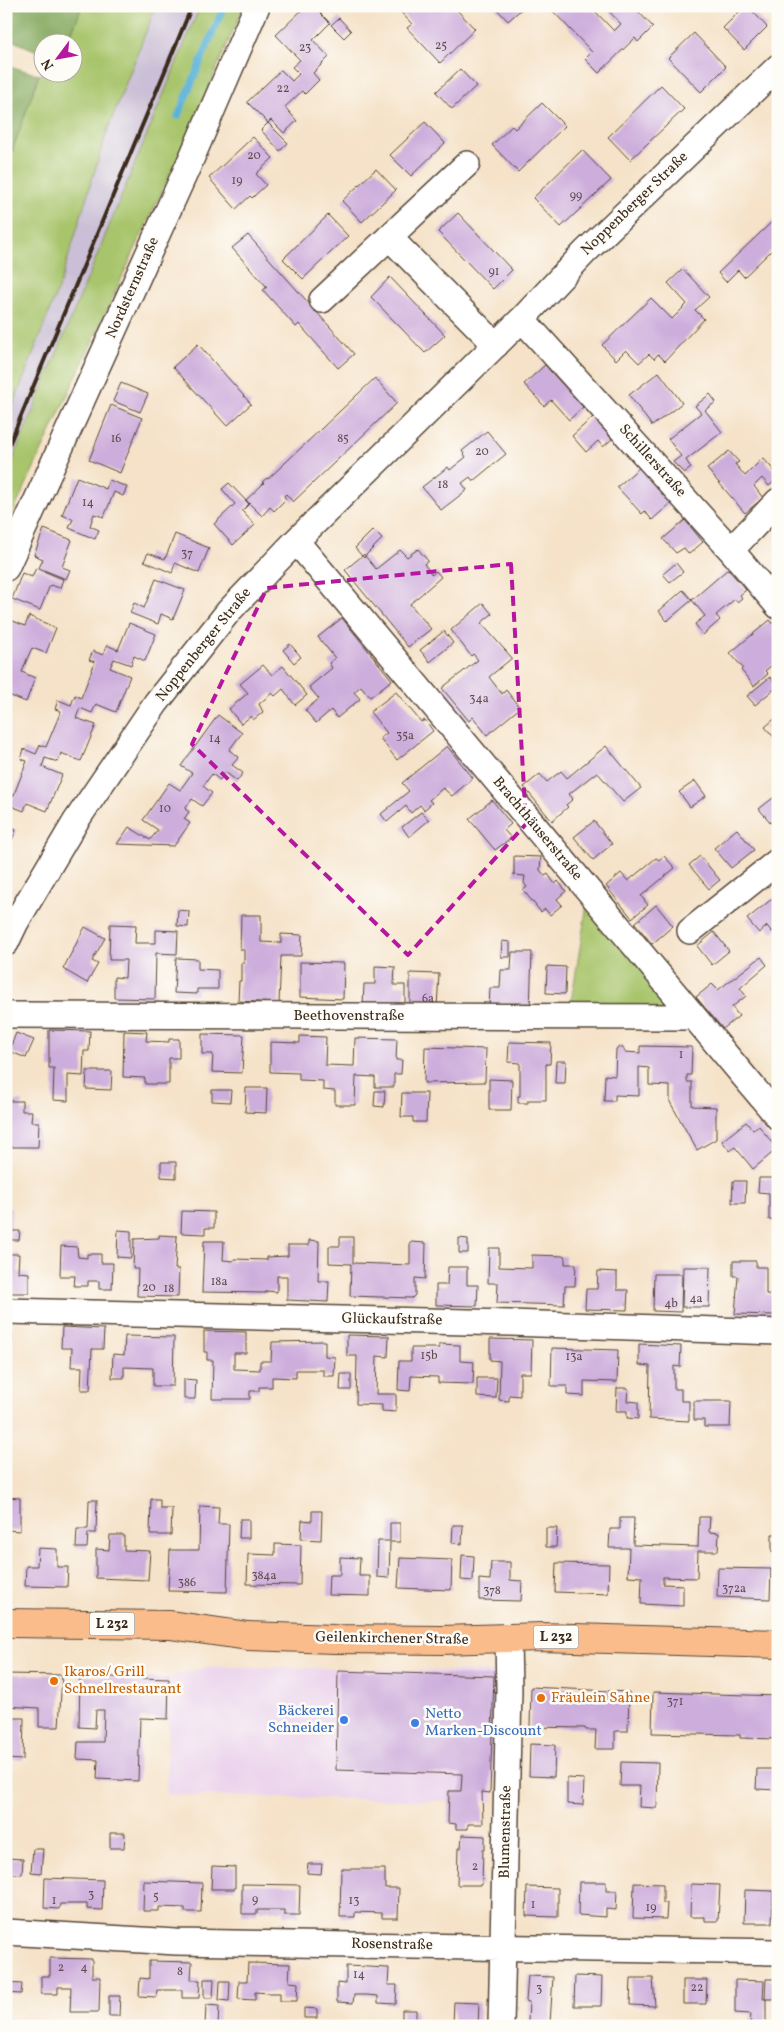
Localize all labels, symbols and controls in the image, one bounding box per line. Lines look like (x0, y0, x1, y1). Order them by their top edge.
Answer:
north arrow (32, 32, 82, 82)
house number: 25 (435, 38, 447, 54)
house number: 23 (299, 40, 311, 56)
text: N (37, 55, 59, 73)
house number: 22 (277, 81, 289, 97)
street label: Noppenberger Straße (577, 147, 693, 261)
house number: 20 (247, 148, 261, 164)
house number: 19 (232, 173, 242, 189)
house number: 99 (570, 188, 582, 204)
street label: Nordsternstraße (101, 234, 165, 342)
house number: 91 (489, 264, 499, 280)
street label: Schillerstraße (613, 420, 691, 502)
house number: 16 (111, 431, 121, 447)
house number: 85 (337, 431, 349, 447)
house number: 20 (475, 444, 489, 460)
house number: 18 (438, 477, 448, 493)
house number: 14 (82, 495, 94, 511)
house number: 37 (181, 546, 193, 562)
street label: Noppenberger Straße (151, 583, 257, 707)
house number: 34a (469, 691, 489, 707)
house number: 35a (396, 728, 414, 744)
house number: 14 (209, 731, 221, 747)
street label: Brachthäuserstraße (487, 773, 587, 885)
house number: 10 (159, 801, 171, 817)
house number: 6a (422, 991, 434, 1007)
street label: Beethovenstraße (294, 1006, 404, 1027)
house number: 1 (679, 1047, 683, 1063)
house number: 18a (211, 1274, 227, 1290)
house number: 20 (142, 1280, 156, 1296)
house number: 18 (164, 1281, 174, 1297)
house number: 4a (689, 1291, 703, 1307)
house number: 4b (664, 1296, 678, 1312)
street label: Glückaufstraße (341, 1309, 443, 1331)
house number: 15b (421, 1348, 438, 1364)
house number: 13a (566, 1349, 582, 1365)
house number: 384a (251, 1568, 277, 1584)
house number: 386 (178, 1575, 196, 1591)
house number: 372a (722, 1581, 746, 1597)
house number: 378 (483, 1583, 501, 1599)
road number: L 232 (90, 1612, 134, 1636)
road number: L 232 (534, 1625, 578, 1648)
street label: Geilenkirchener Straße (315, 1627, 469, 1651)
place label: Ikaros/ Grill Schnellrestaurant (64, 1662, 182, 1700)
marker: Ikaros/ Grill Schnellrestaurant (48, 1675, 60, 1687)
place label: Fräulein Sahne (551, 1688, 650, 1709)
marker: Fräulein Sahne (535, 1692, 547, 1704)
house number: 371 (667, 1694, 683, 1710)
place label: Bäckerei Schneider (268, 1701, 334, 1739)
place label: Netto Marken-Discount (425, 1704, 542, 1742)
marker: Bäckerei Schneider (338, 1714, 350, 1726)
marker: Netto Marken-Discount (409, 1717, 421, 1729)
street label: Blumenstraße (495, 1785, 517, 1879)
house number: 2 (472, 1859, 478, 1875)
house number: 3 (88, 1887, 94, 1903)
house number: 5 (153, 1889, 159, 1905)
house number: 9 (252, 1892, 258, 1908)
house number: 1 (52, 1893, 56, 1909)
house number: 13 (349, 1893, 359, 1909)
house number: 1 (531, 1897, 535, 1913)
house number: 19 (646, 1900, 656, 1916)
street label: Rosenstraße (351, 1934, 433, 1956)
house number: 2 (58, 1960, 64, 1976)
house number: 4 (80, 1960, 88, 1976)
house number: 8 (177, 1964, 183, 1980)
house number: 14 (353, 1967, 365, 1983)
house number: 22 (691, 1980, 703, 1996)
house number: 3 (536, 1981, 542, 1997)

